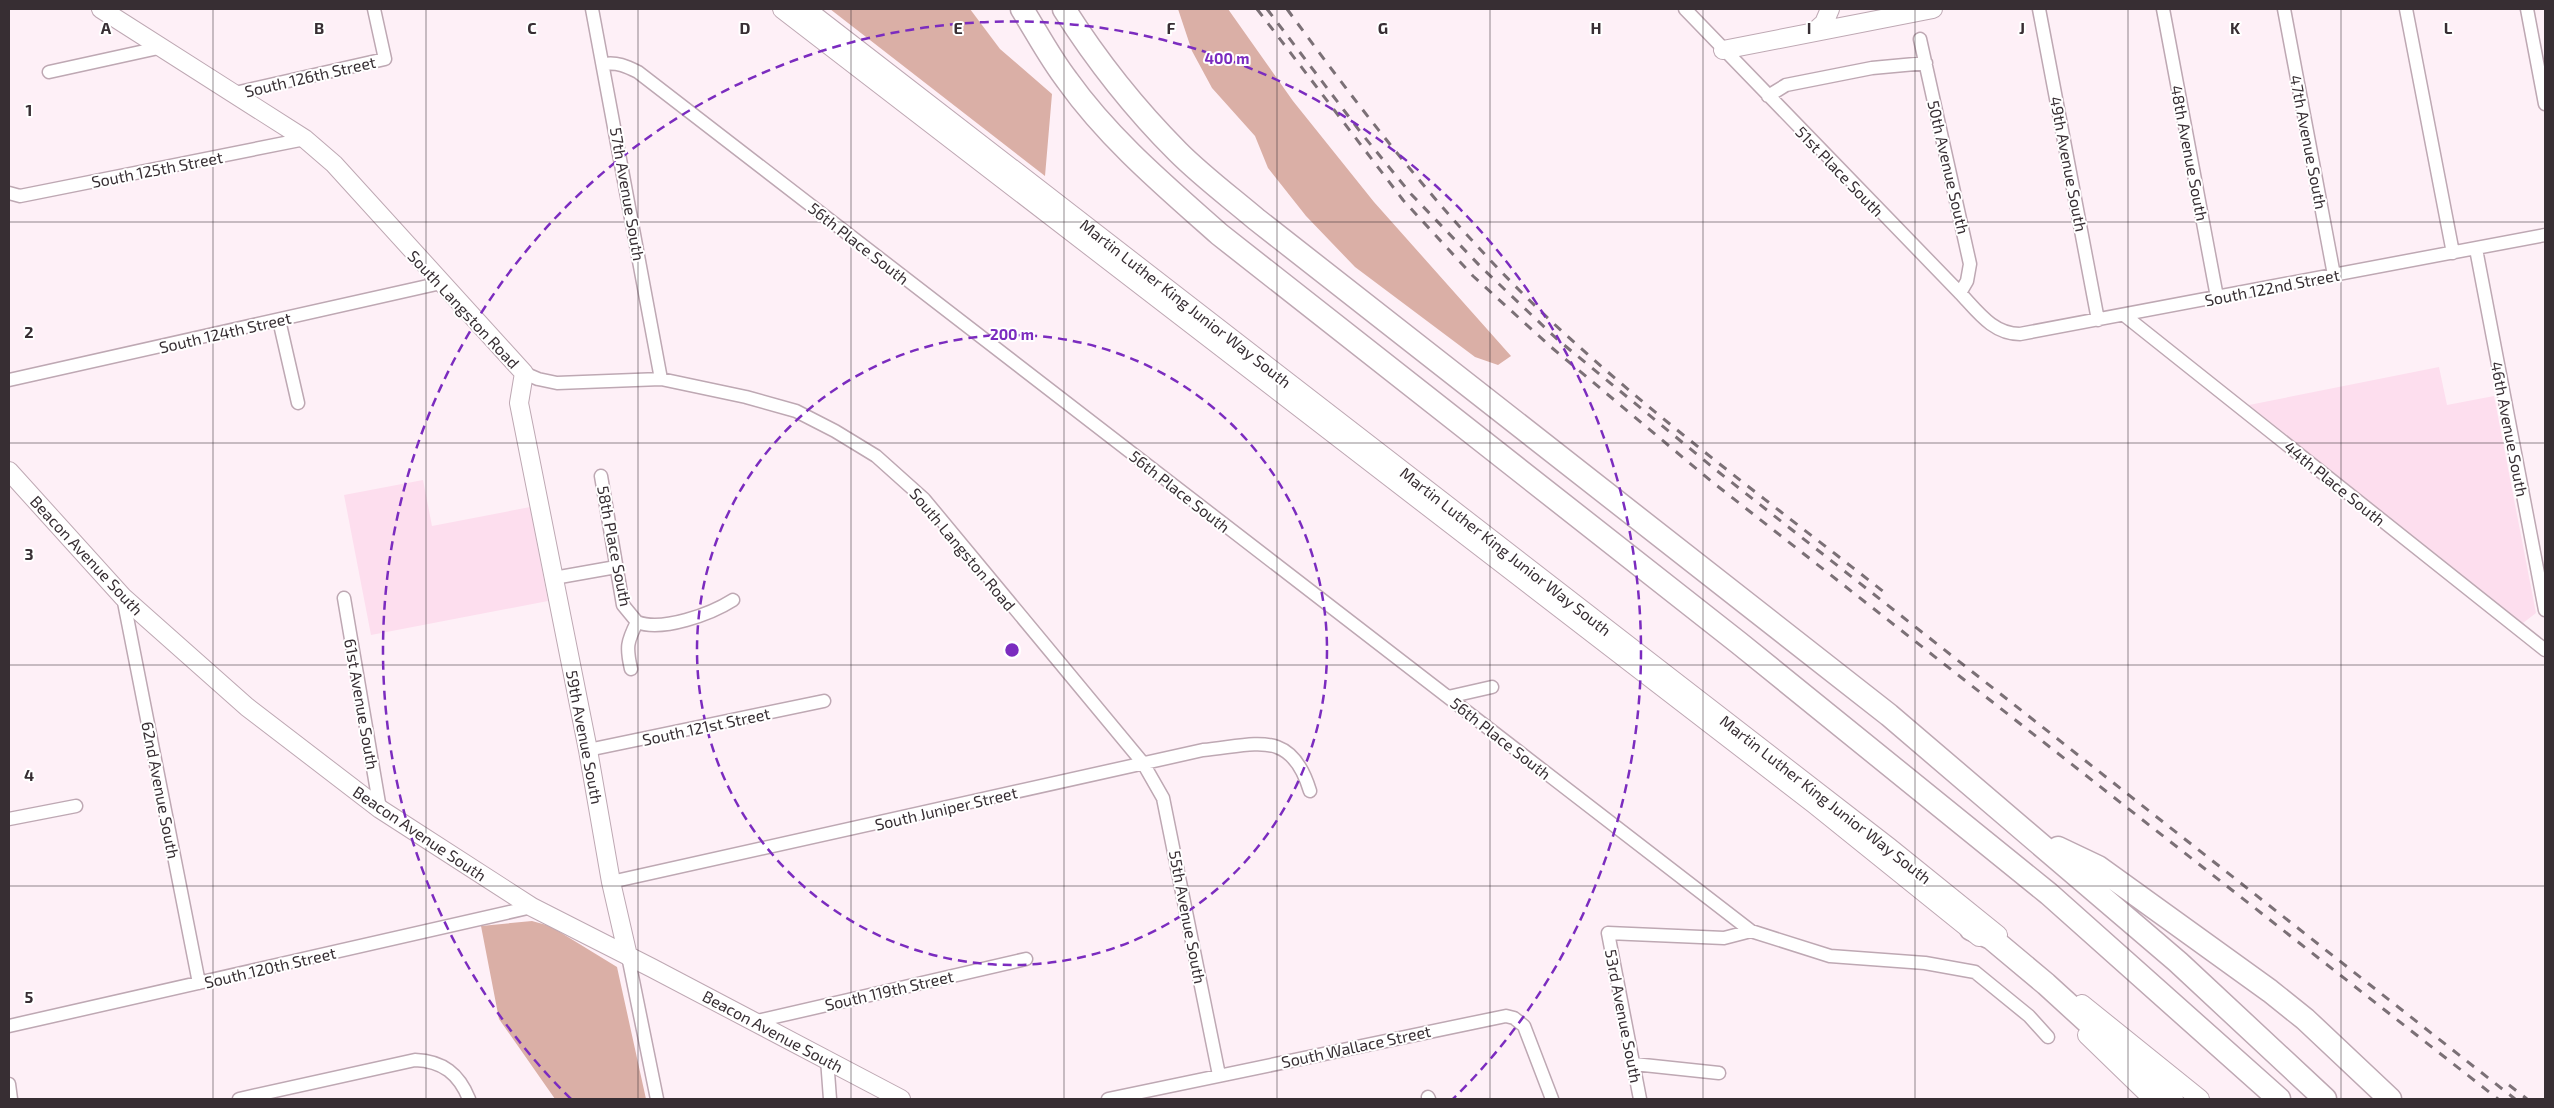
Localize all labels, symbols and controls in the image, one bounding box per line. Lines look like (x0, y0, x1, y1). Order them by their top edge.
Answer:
text: A (101, 18, 112, 37)
text: B (314, 18, 324, 37)
text: C (527, 18, 537, 37)
text: D (740, 18, 751, 37)
text: E (953, 18, 963, 37)
text: F (1167, 18, 1176, 37)
text: G (1378, 18, 1388, 37)
text: H (1590, 18, 1602, 37)
text: I (1807, 18, 1811, 37)
text: J (2019, 18, 2025, 37)
text: K (2230, 18, 2241, 37)
text: L (2444, 18, 2453, 37)
text: 400 m (1205, 49, 1249, 67)
street label: South 126th Street (243, 52, 377, 100)
street label: 47th Avenue South (2287, 73, 2331, 211)
street label: 48th Avenue South (2168, 84, 2212, 222)
street label: 49th Avenue South (2047, 95, 2091, 233)
street label: 50th Avenue South (1924, 98, 1974, 236)
text: 1 (26, 100, 32, 119)
street label: 51st Place South (1792, 122, 1888, 220)
street label: 57th Avenue South (607, 126, 649, 262)
street label: South 125th Street (90, 147, 224, 191)
street label: 56th Place South (805, 198, 913, 288)
street label: Martin Luther King Junior Way South (1077, 215, 1295, 391)
street label: South Langston Road (404, 246, 524, 372)
street label: South 122nd Street (2203, 265, 2341, 309)
street label: South 124th Street (157, 308, 293, 356)
text: 2 (24, 322, 34, 341)
text: 200 m (990, 325, 1034, 343)
street label: 46th Avenue South (2488, 360, 2532, 498)
street label: 44th Place South (2281, 437, 2389, 529)
street label: 56th Place South (1126, 446, 1234, 536)
street label: Martin Luther King Junior Way South (1397, 463, 1615, 639)
street label: 58th Place South (594, 484, 636, 608)
street label: South Langston Road (906, 484, 1020, 614)
street label: Beacon Avenue South (27, 491, 147, 619)
text: 3 (24, 544, 34, 563)
street label: 61st Avenue South (341, 637, 383, 771)
centre of rings (1003, 641, 1021, 659)
street label: 59th Avenue South (563, 668, 607, 806)
street label: 56th Place South (1447, 693, 1555, 783)
street label: South 121st Street (640, 703, 772, 749)
street label: Martin Luther King Junior Way South (1717, 711, 1935, 887)
street label: 62nd Avenue South (138, 720, 184, 860)
text: 4 (24, 765, 34, 784)
street label: Beacon Avenue South (350, 781, 490, 885)
street label: South Juniper Street (873, 782, 1019, 834)
street label: 55th Avenue South (1166, 849, 1210, 985)
street label: South 120th Street (202, 943, 338, 991)
street label: 53rd Avenue South (1602, 948, 1646, 1084)
street label: South 119th Street (823, 966, 955, 1014)
street label: Beacon Avenue South (700, 986, 846, 1076)
text: 5 (25, 987, 34, 1006)
street label: South Wallace Street (1280, 1021, 1432, 1071)

